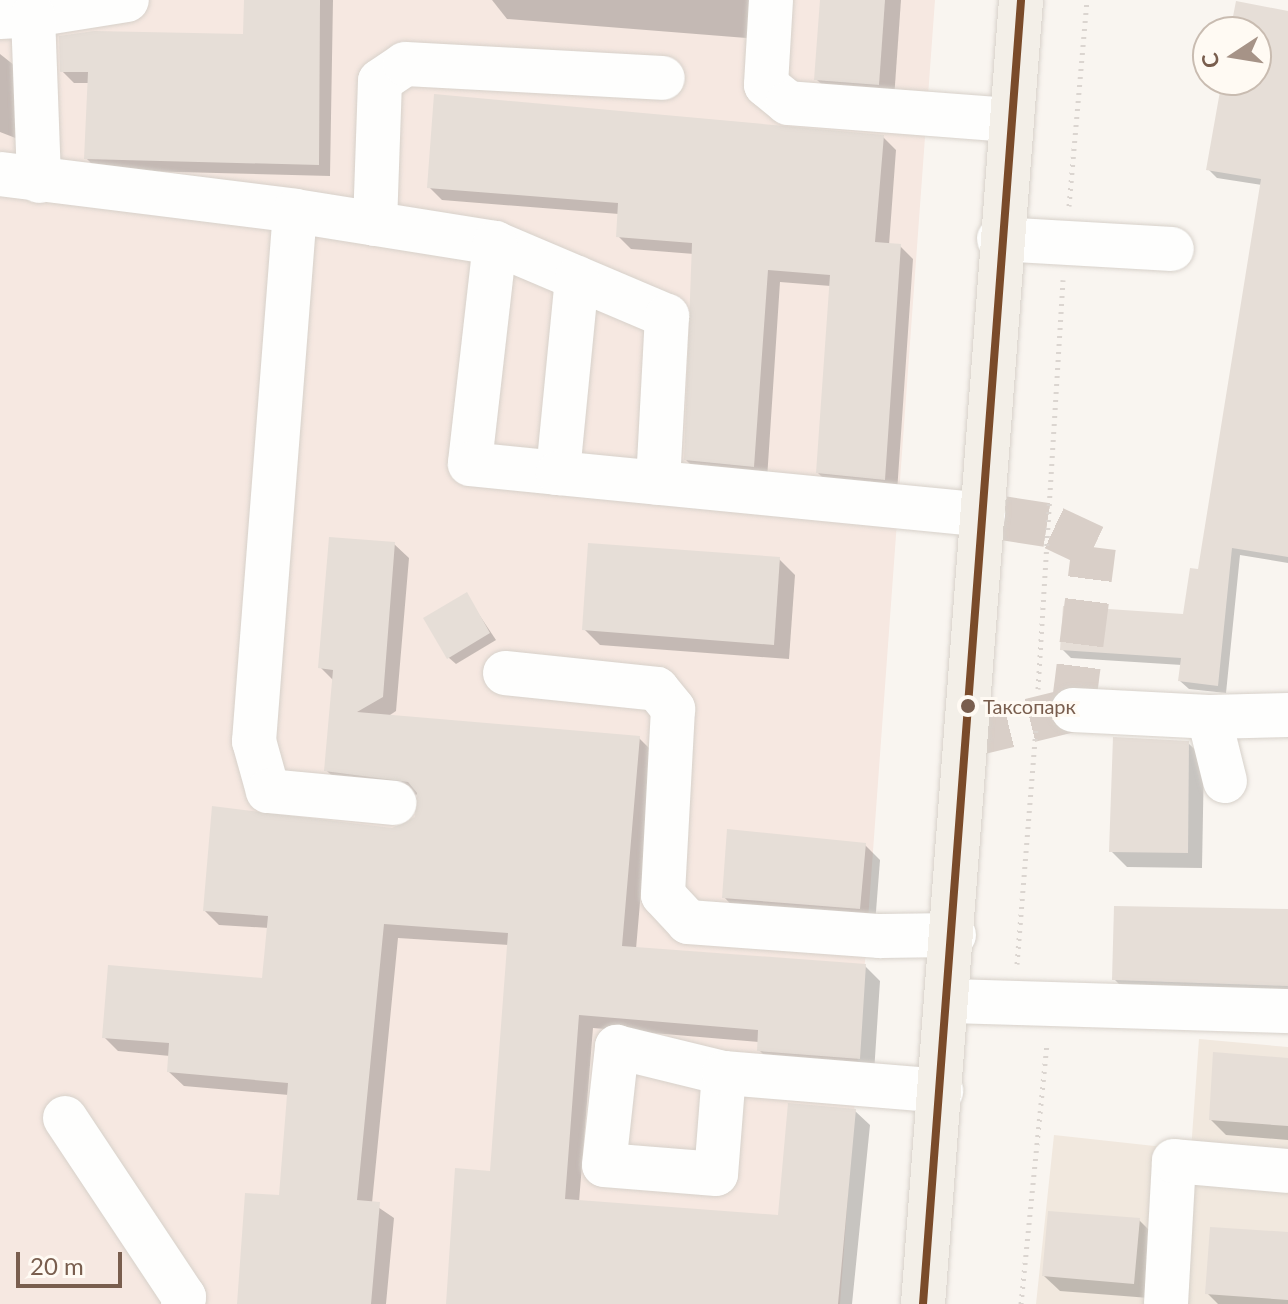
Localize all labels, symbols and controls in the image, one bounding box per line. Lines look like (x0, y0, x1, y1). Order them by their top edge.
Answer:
north arrow (1192, 16, 1272, 96)
text: С (1195, 51, 1225, 71)
place label: Таксопарк (983, 694, 1076, 718)
marker: Таксопарк (960, 698, 976, 714)
scale bar (20, 1236, 126, 1286)
text: 20 m (30, 1251, 84, 1280)

